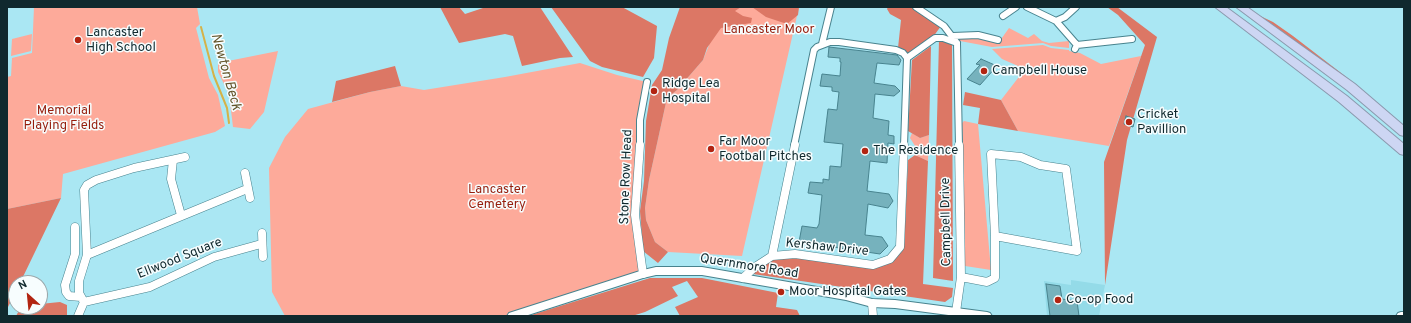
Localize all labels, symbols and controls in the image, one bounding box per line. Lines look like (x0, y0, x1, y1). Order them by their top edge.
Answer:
park label: Lancaster Moor (723, 22, 815, 38)
place label: Lancaster High School (86, 25, 156, 56)
water label: Newton Beck (206, 32, 244, 112)
marker: Lancaster High School (73, 35, 83, 45)
place label: Campbell House (992, 63, 1087, 79)
marker: Campbell House (979, 66, 989, 76)
place label: Ridge Lea Hospital (662, 76, 720, 107)
marker: Ridge Lea Hospital (649, 86, 659, 96)
park label: Memorial Playing Fields (24, 103, 104, 134)
place label: Cricket Pavillion (1137, 107, 1186, 138)
marker: Cricket Pavillion (1124, 117, 1134, 127)
street label: Stone Row Head (618, 129, 636, 225)
place label: Far Moor Football Pitches (719, 134, 812, 165)
place label: The Residence (873, 143, 958, 159)
marker: Far Moor Football Pitches (706, 144, 716, 154)
marker: The Residence (860, 146, 870, 156)
street label: Campbell Drive (938, 177, 956, 267)
park label: Lancaster Cemetery (468, 182, 526, 213)
street label: Ellwood Square (135, 235, 225, 283)
street label: Kershaw Drive (785, 236, 869, 260)
street label: Quernmore Road (699, 252, 799, 282)
north arrow (8, 275, 48, 315)
text: N (16, 277, 30, 293)
place label: Moor Hospital Gates (789, 284, 907, 300)
marker: Moor Hospital Gates (776, 287, 786, 297)
place label: Co-op Food (1066, 292, 1133, 308)
marker: Co-op Food (1053, 295, 1063, 305)

